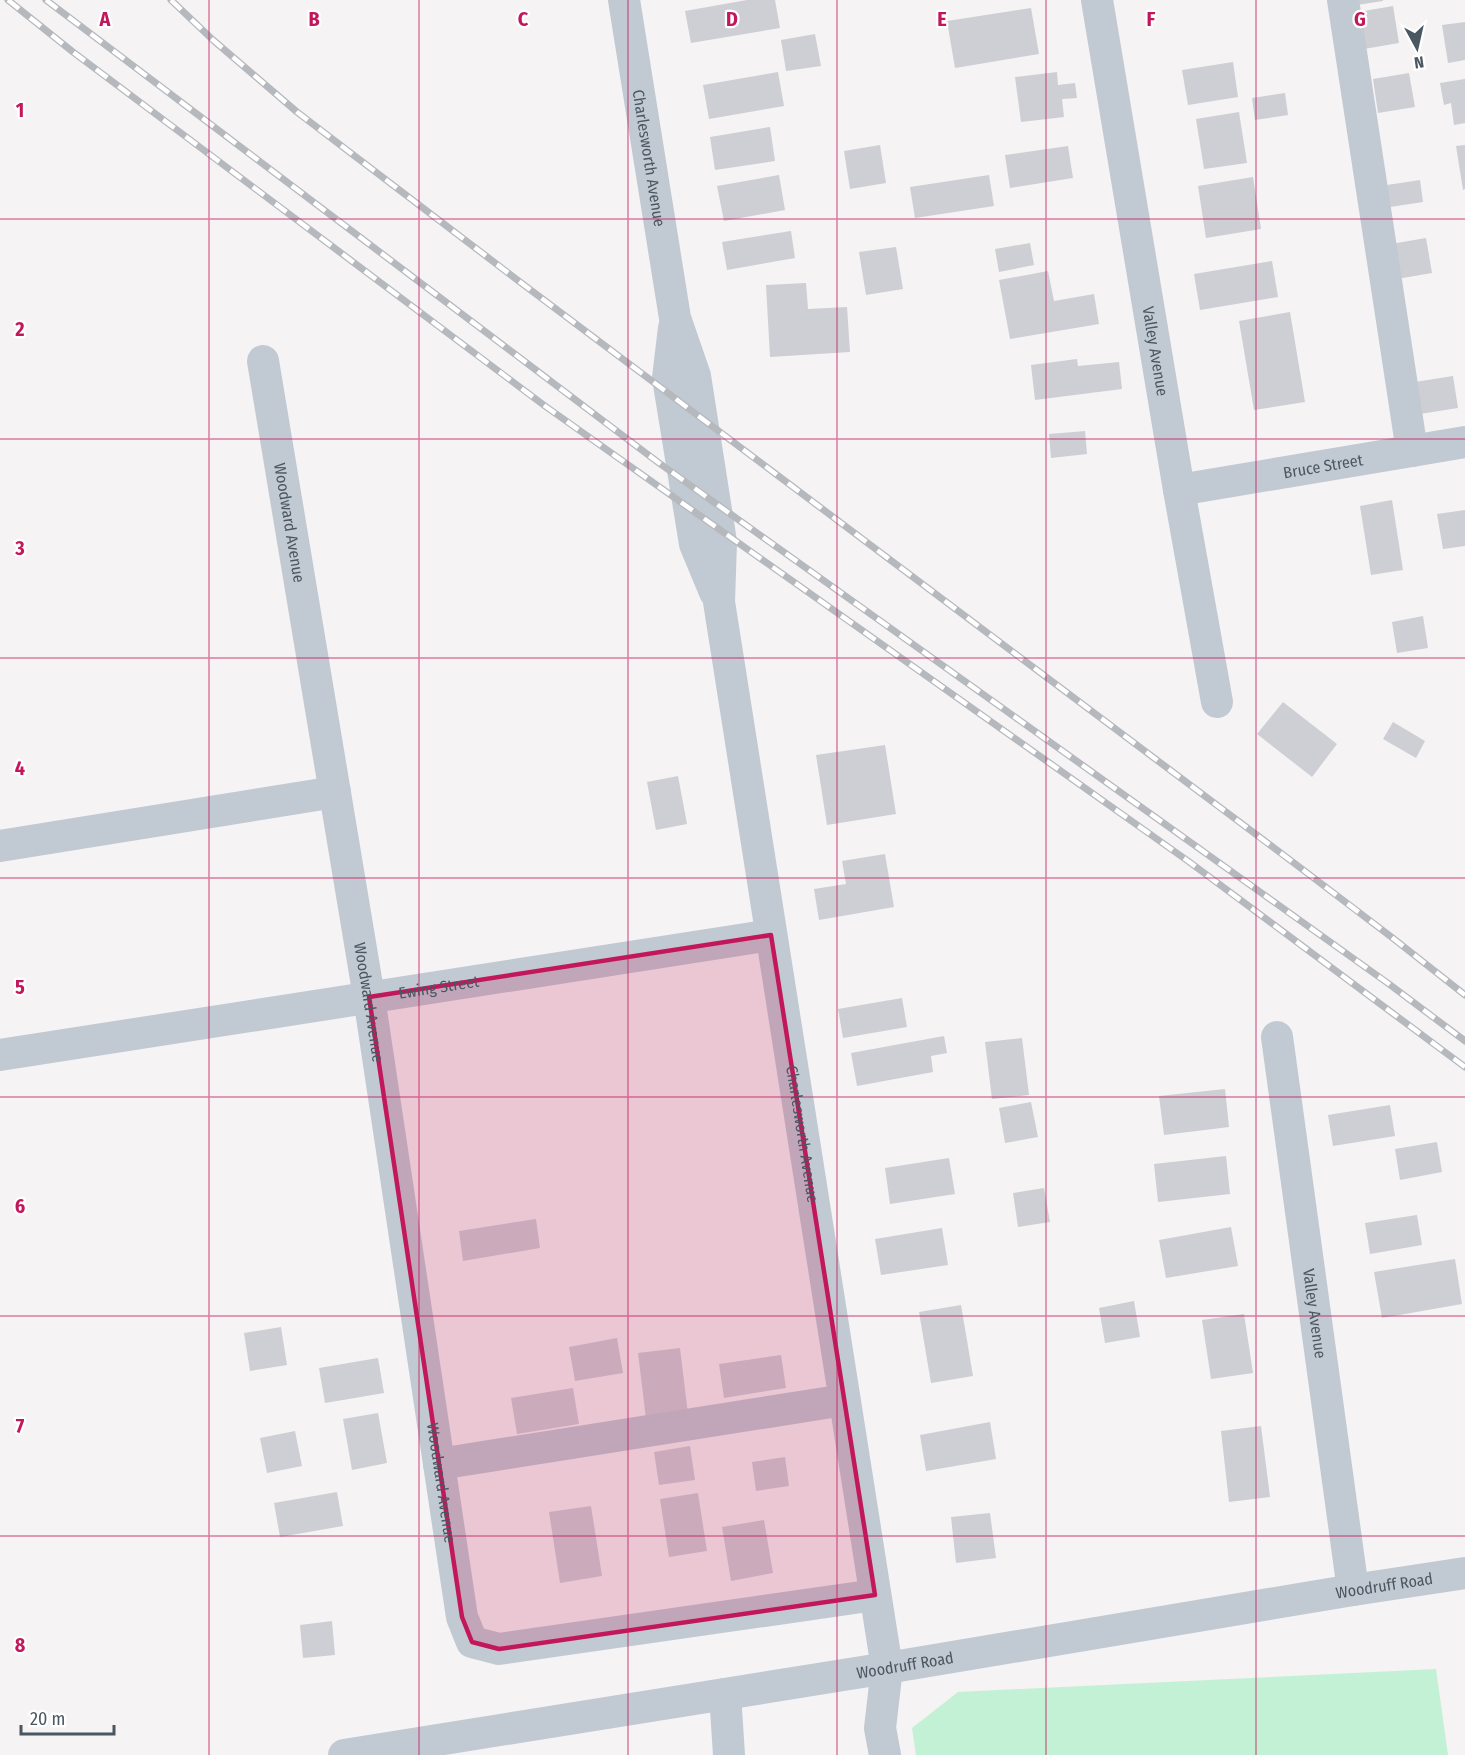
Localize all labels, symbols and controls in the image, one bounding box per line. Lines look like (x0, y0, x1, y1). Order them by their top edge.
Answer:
text: A (99, 7, 112, 31)
text: B (308, 7, 320, 31)
text: C (518, 7, 529, 31)
text: D (726, 7, 738, 31)
text: E (937, 7, 947, 31)
text: F (1147, 7, 1156, 31)
text: G (1354, 7, 1366, 31)
north arrow (1387, 18, 1447, 78)
text: N (1413, 52, 1425, 72)
street label: Charlesworth Avenue (628, 88, 669, 228)
text: 1 (16, 98, 24, 122)
street label: Valley Avenue (1138, 305, 1172, 397)
text: 2 (14, 317, 25, 341)
street label: Bruce Street (1282, 450, 1365, 482)
street label: Woodward Avenue (270, 462, 309, 584)
text: 3 (14, 536, 25, 560)
text: 4 (15, 756, 25, 780)
street label: Woodward Avenue (350, 941, 388, 1064)
street label: Ewing Street (397, 971, 481, 1003)
text: 5 (15, 975, 25, 999)
street label: Charlesworth Avenue (782, 1064, 823, 1204)
text: 6 (15, 1194, 25, 1218)
street label: Valley Avenue (1299, 1267, 1330, 1360)
text: 7 (16, 1414, 25, 1438)
street label: Woodward Avenue (423, 1422, 460, 1544)
street label: Woodruff Road (1334, 1569, 1434, 1603)
text: 8 (15, 1633, 26, 1657)
street label: Woodruff Road (855, 1648, 955, 1683)
scale bar (21, 1698, 114, 1736)
text: 20 m (30, 1708, 65, 1730)

